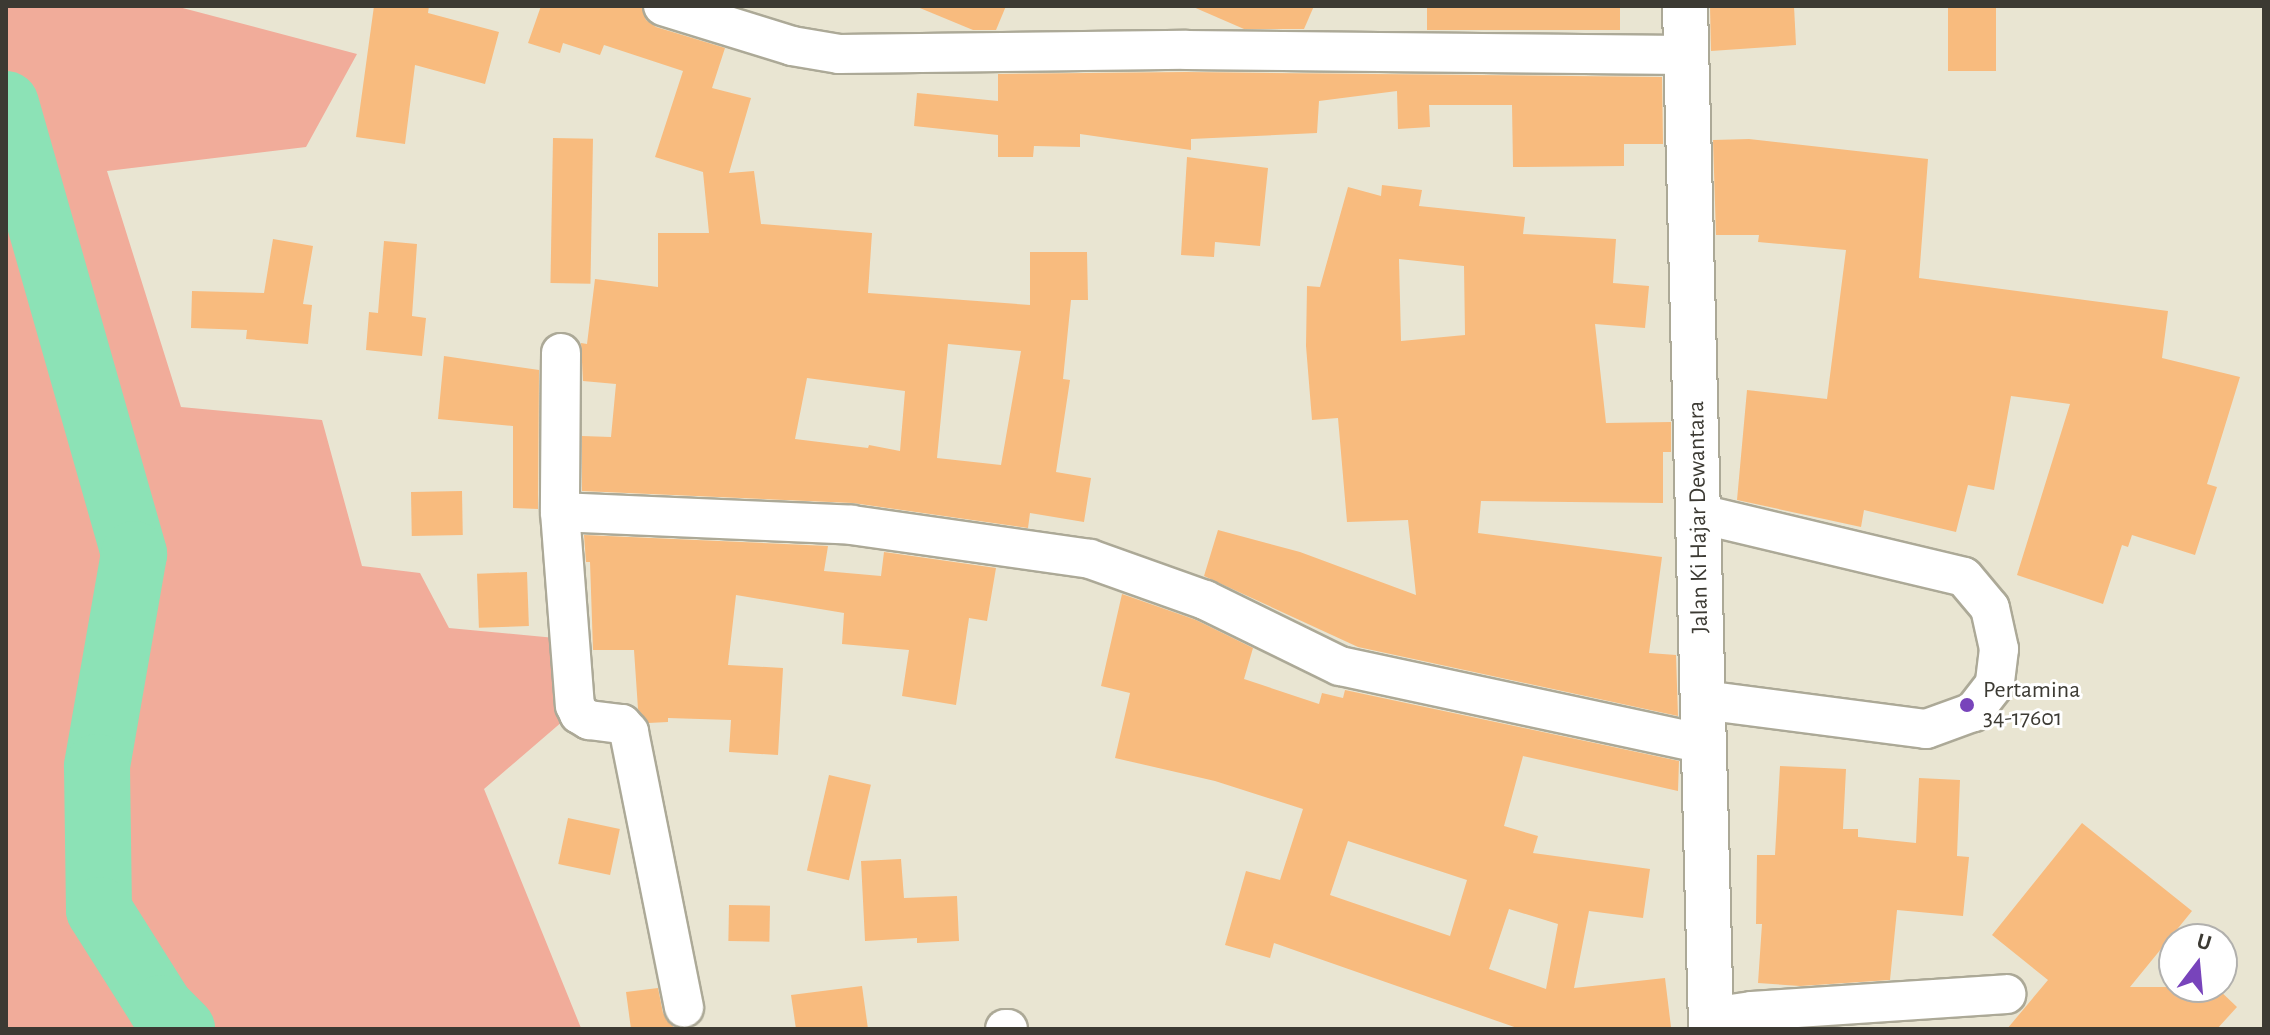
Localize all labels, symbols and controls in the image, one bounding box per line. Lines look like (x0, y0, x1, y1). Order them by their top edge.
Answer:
street label: Jalan Ki Hajar Dewantara (1683, 400, 1715, 634)
place label: Pertamina 34-17601 (1983, 677, 2080, 733)
marker: Pertamina 34-17601 (1958, 696, 1976, 714)
north arrow (2158, 923, 2238, 1003)
text: U (2194, 929, 2214, 954)

